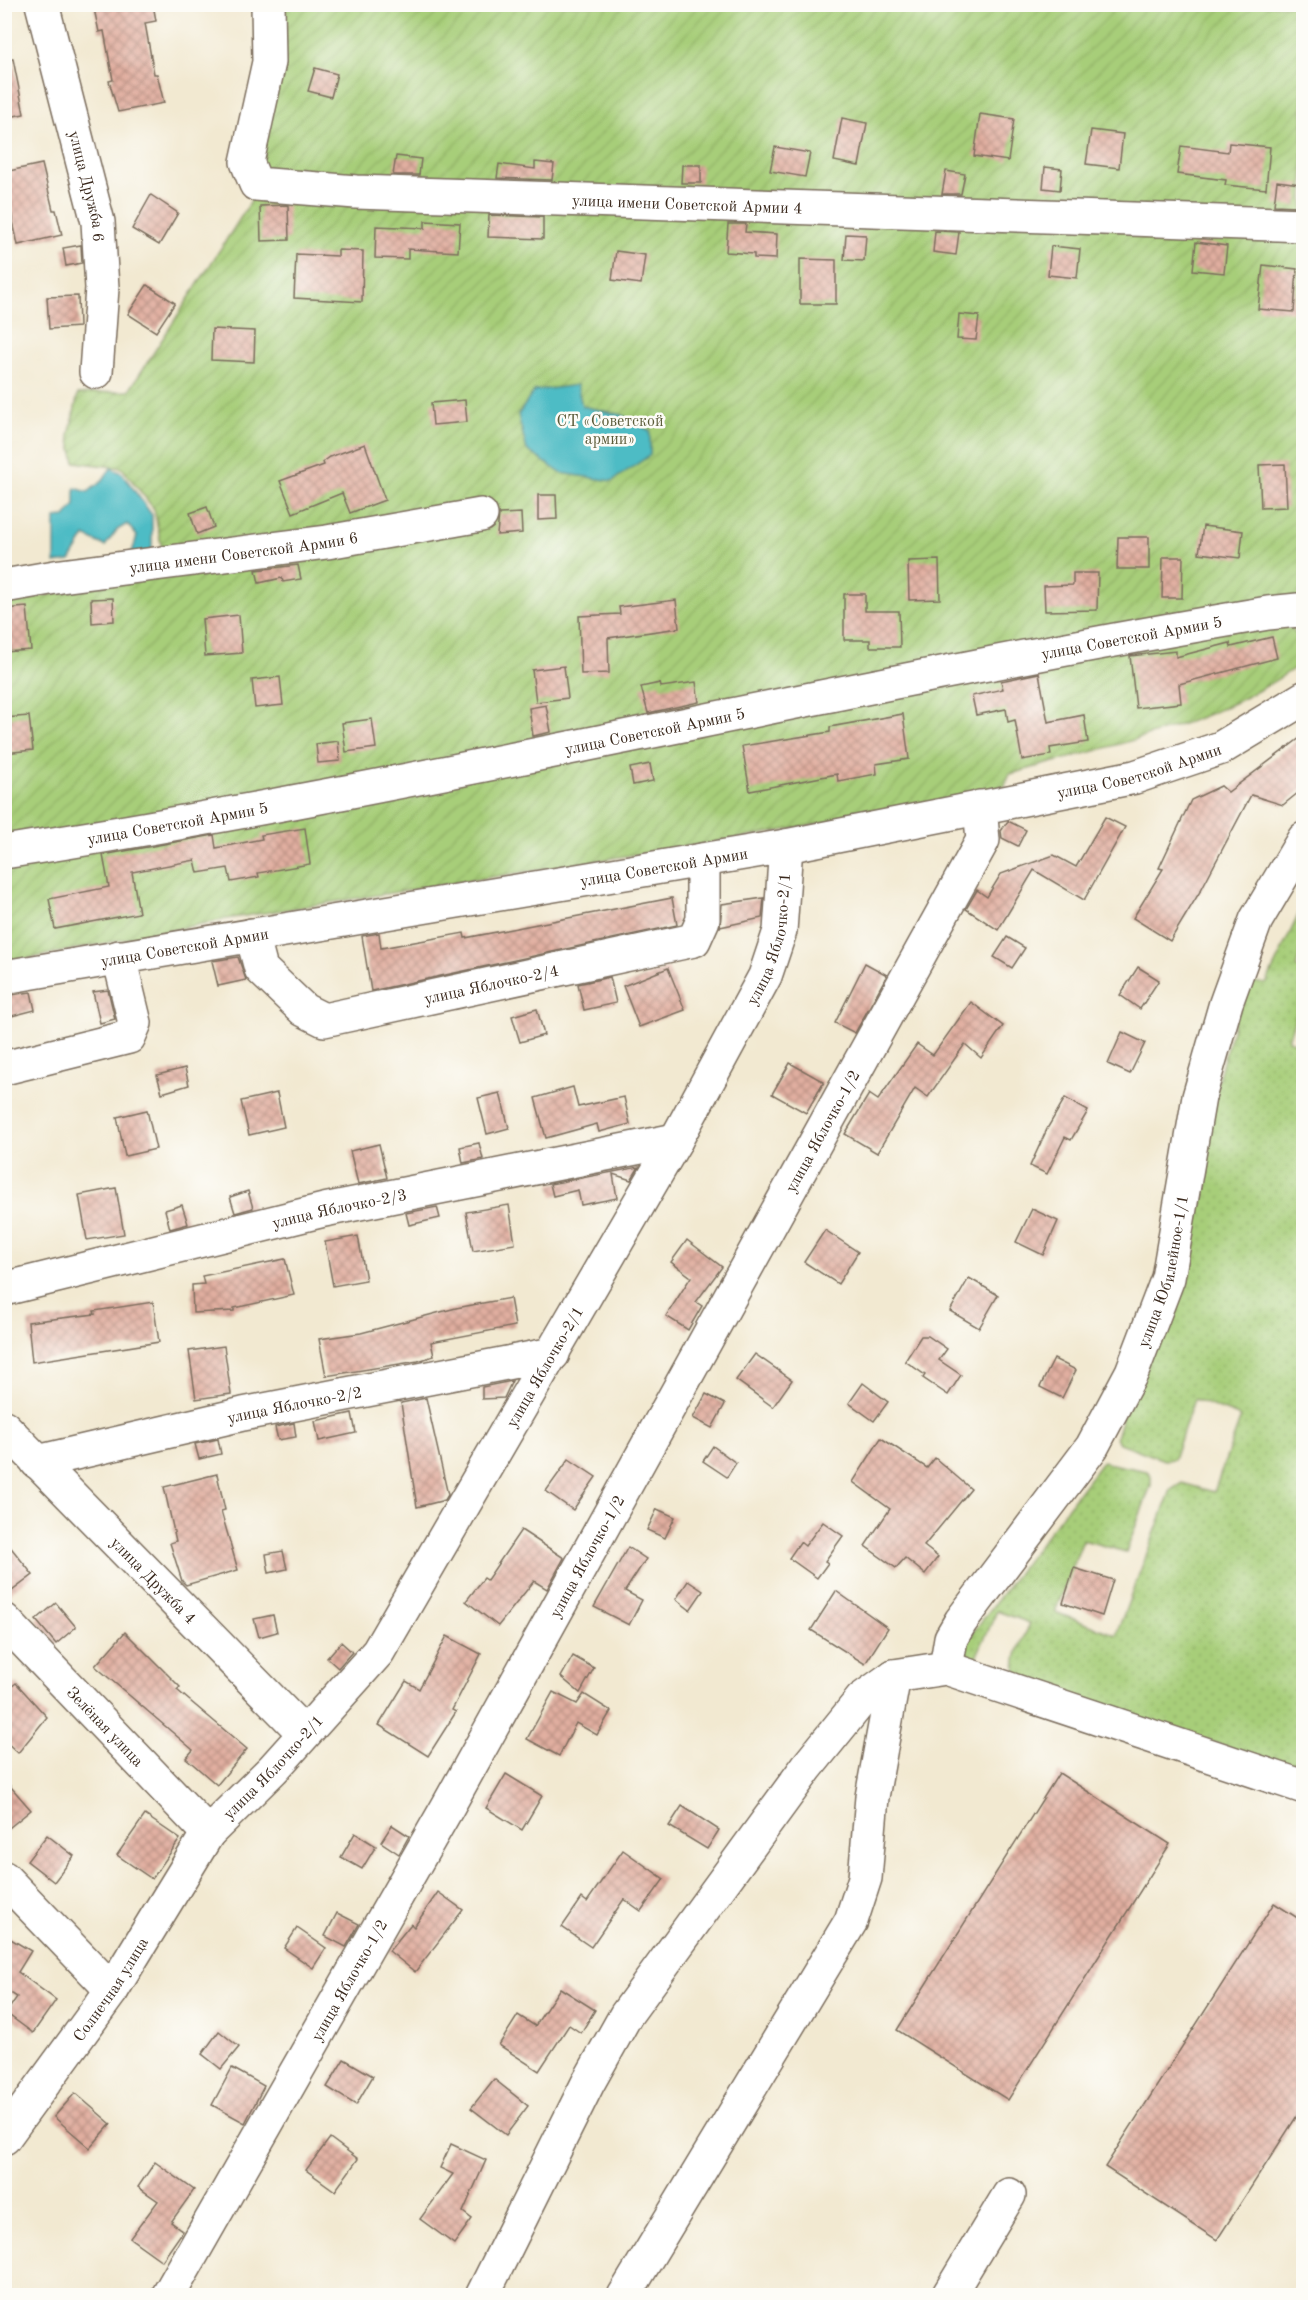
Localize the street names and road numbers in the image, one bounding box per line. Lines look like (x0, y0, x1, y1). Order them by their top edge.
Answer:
street label: улица Дружба 6 (65, 129, 105, 243)
street label: улица имени Советской Армии 4 (572, 194, 803, 218)
street label: улица имени Советской Армии 6 (129, 531, 360, 577)
street label: улица Советской Армии 5 (1040, 615, 1224, 664)
street label: улица Советской Армии 5 (564, 707, 747, 759)
street label: улица Советской Армии (1056, 742, 1224, 802)
street label: улица Советской Армии 5 (86, 801, 270, 848)
street label: улица Советской Армии (579, 847, 749, 890)
street label: улица Яблочко-2/1 (745, 872, 794, 1008)
street label: улица Советской Армии (100, 927, 270, 971)
street label: улица Яблочко-2/4 (423, 963, 560, 1008)
street label: улица Яблочко-1/2 (783, 1068, 864, 1196)
street label: улица Яблочко-2/3 (271, 1188, 408, 1232)
street label: улица Юбилейное-1/1 (1136, 1194, 1192, 1350)
street label: улица Яблочко-2/1 (504, 1304, 587, 1431)
street label: улица Яблочко-2/2 (226, 1385, 364, 1427)
street label: улица Яблочко-1/2 (548, 1493, 628, 1621)
street label: улица Дружба 4 (107, 1535, 198, 1628)
street label: Зелёная улица (63, 1685, 146, 1770)
street label: улица Яблочко-2/1 (221, 1713, 327, 1823)
street label: улица Яблочко-1/2 (309, 1918, 391, 2044)
street label: Солнечная улица (71, 1935, 152, 2045)

